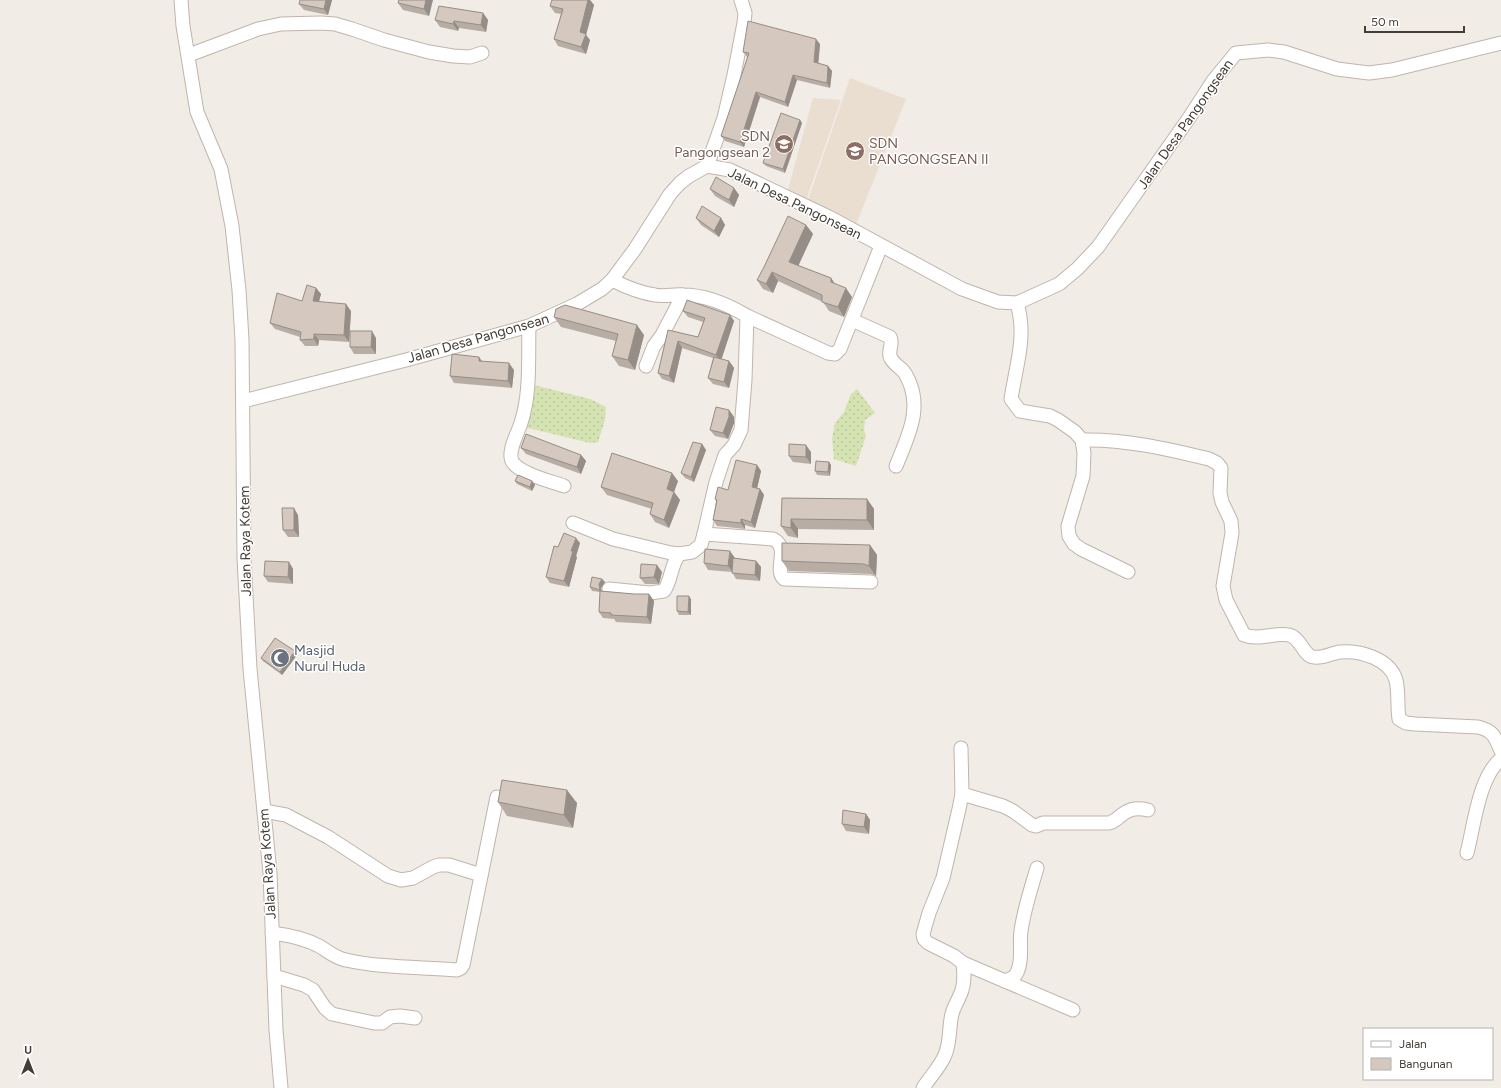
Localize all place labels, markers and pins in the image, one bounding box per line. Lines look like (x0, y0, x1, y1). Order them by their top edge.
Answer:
place label: SDN Pangongsean 2 (674, 128, 770, 161)
school or university icon: SDN Pangongsean 2 (773, 133, 795, 155)
place label: SDN PANGONGSEAN II (869, 135, 989, 168)
school or university icon: SDN PANGONGSEAN II (844, 140, 866, 162)
place label: Masjid Nurul Huda (294, 642, 365, 675)
mosque icon: Masjid Nurul Huda (269, 647, 291, 669)

